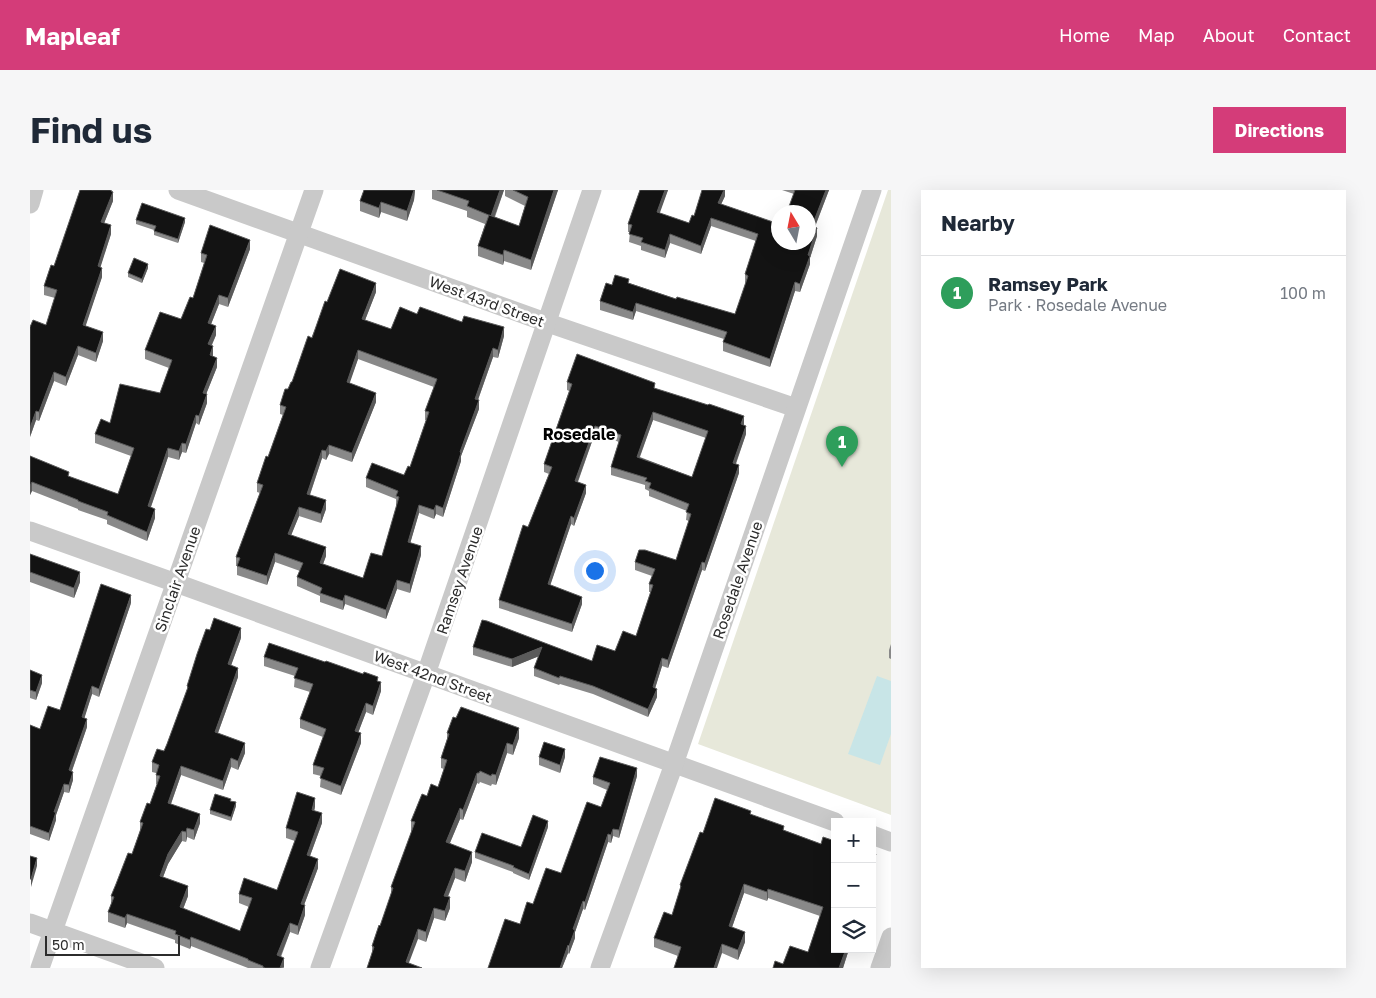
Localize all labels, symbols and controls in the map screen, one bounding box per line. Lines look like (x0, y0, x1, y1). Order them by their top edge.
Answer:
text: Mapleaf (25, 21, 120, 50)
text: Home (1059, 24, 1110, 46)
text: Map (1138, 24, 1175, 46)
text: About (1203, 24, 1255, 46)
text: Contact (1283, 24, 1351, 46)
button: Directions (1213, 107, 1346, 153)
text: Find us (30, 109, 152, 151)
north arrow (771, 205, 816, 250)
text: Nearby (941, 210, 1015, 236)
street label: West 43rd Street (427, 272, 547, 330)
text: Ramsey Park (988, 272, 1108, 295)
text: 1 (953, 283, 961, 303)
text: 100 m (1280, 283, 1326, 303)
text: Park · Rosedale Avenue (988, 295, 1167, 315)
district label: Rosedale (543, 424, 615, 444)
pin: 1 (826, 426, 858, 467)
street label: Rosedale Avenue (708, 518, 766, 641)
street label: Sinclair Avenue (150, 523, 204, 634)
street label: Ramsey Avenue (432, 523, 486, 636)
your location (582, 558, 608, 584)
street label: West 42nd Street (371, 646, 495, 706)
map controls (831, 818, 876, 953)
button: + (831, 818, 876, 863)
button: − (831, 863, 876, 908)
button: layers (831, 908, 876, 953)
scale bar (45, 933, 180, 956)
text: 50 m (52, 936, 85, 953)

